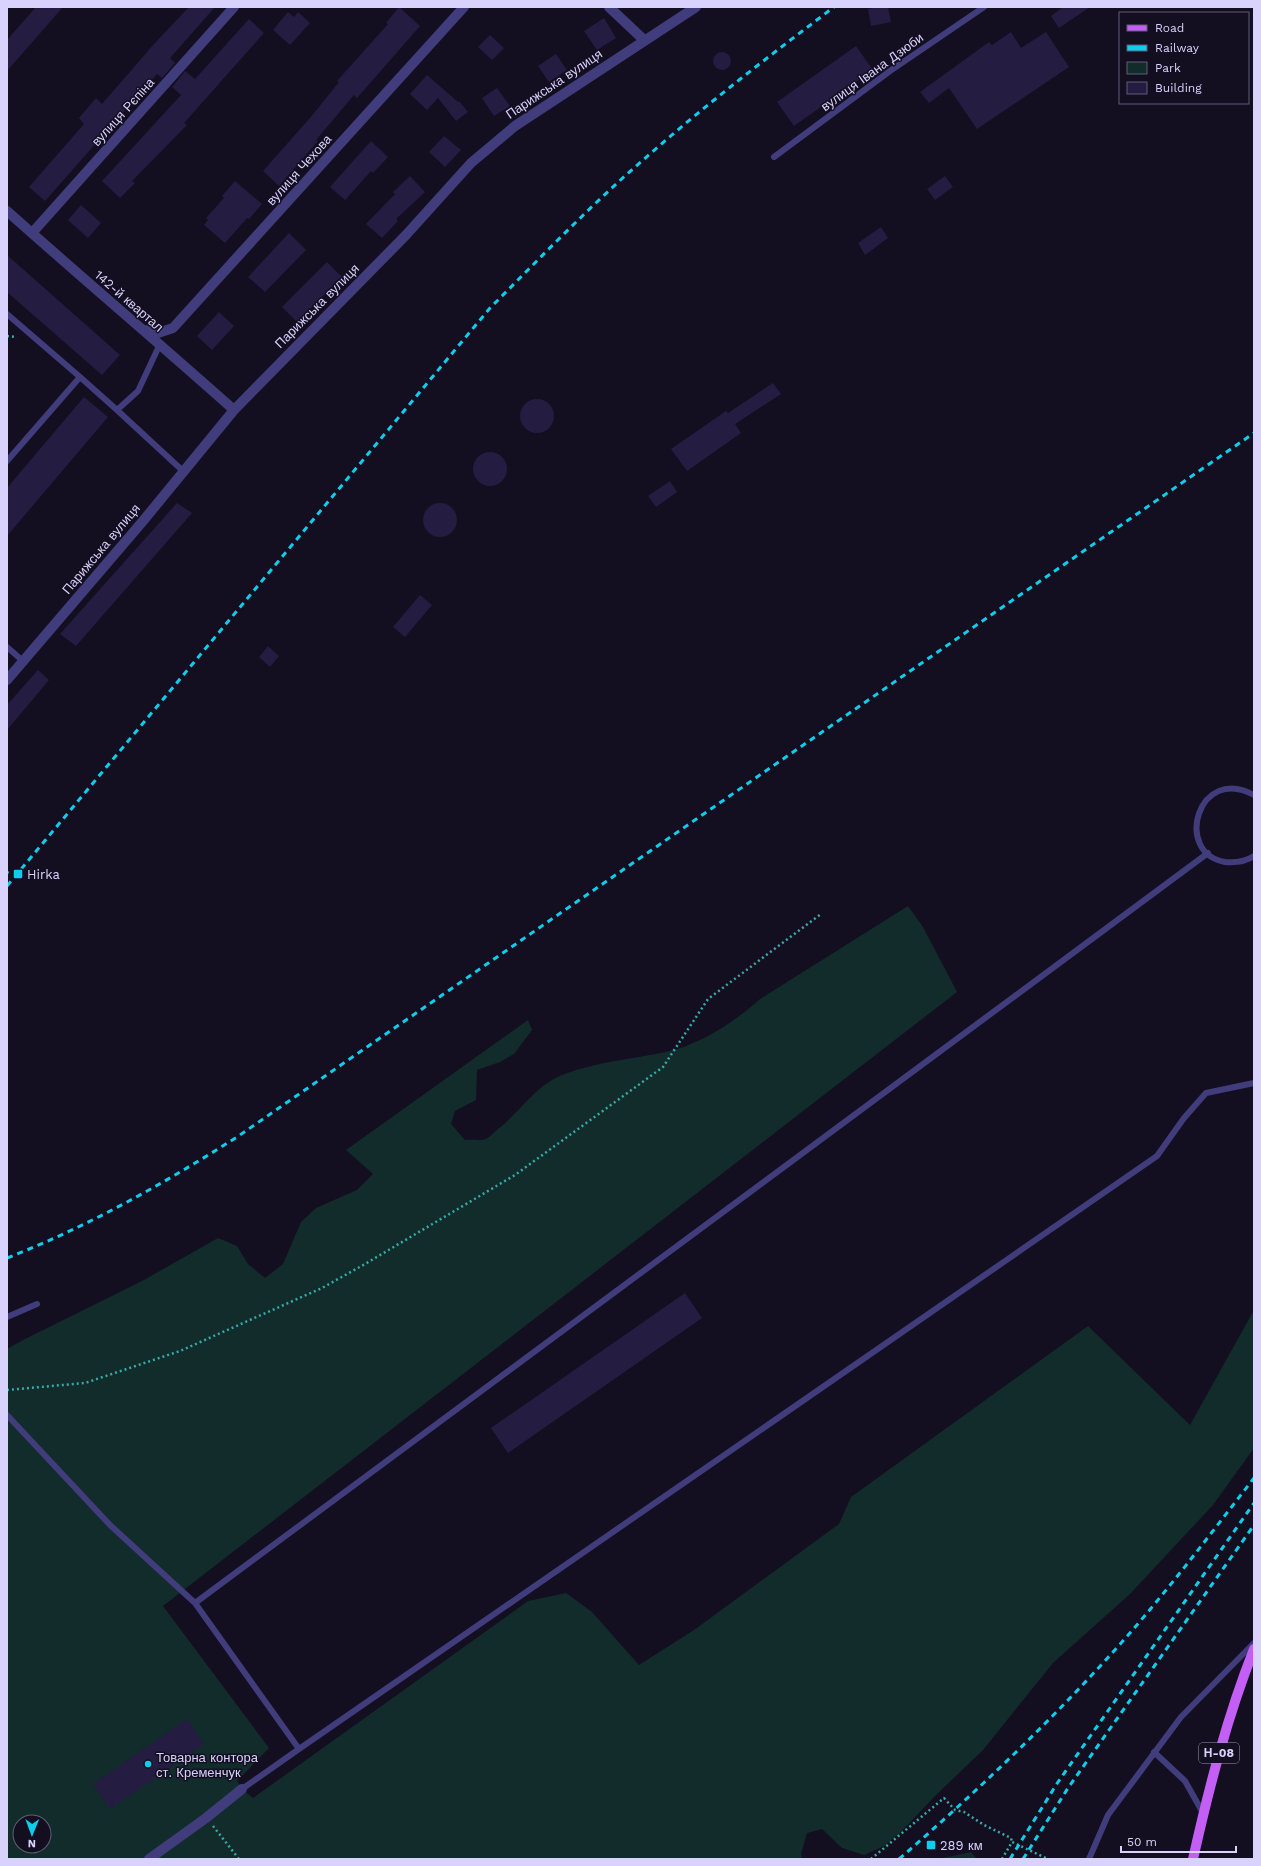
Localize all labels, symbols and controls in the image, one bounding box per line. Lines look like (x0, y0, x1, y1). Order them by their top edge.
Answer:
legend (1119, 12, 1249, 104)
text: Road (1155, 21, 1184, 35)
street label: вулиця Івана Дзюби (818, 30, 926, 114)
text: Railway (1155, 41, 1200, 55)
street label: Парижська вулиця (503, 46, 605, 122)
text: Park (1155, 61, 1181, 75)
street label: вулиця Рєпіна (89, 74, 158, 149)
text: Building (1155, 81, 1202, 95)
street label: вулиця Чехова (263, 131, 335, 208)
street label: Парижська вулиця (272, 261, 362, 351)
street label: 142-й квартал (92, 267, 166, 335)
street label: Парижська вулиця (59, 501, 143, 597)
place label: Hirka (27, 867, 61, 882)
marker: Hirka (12, 868, 24, 880)
road number: Н-08 (1199, 1743, 1239, 1763)
place label: Товарна контора ст. Кременчук (156, 1750, 259, 1780)
marker: Товарна контора ст. Кременчук (143, 1759, 153, 1769)
north arrow (12, 1814, 52, 1854)
scale bar (1121, 1828, 1236, 1854)
text: 50 m (1127, 1835, 1157, 1849)
text: N (28, 1837, 36, 1850)
place label: 289 км (940, 1838, 983, 1853)
marker: 289 км (925, 1839, 937, 1851)

